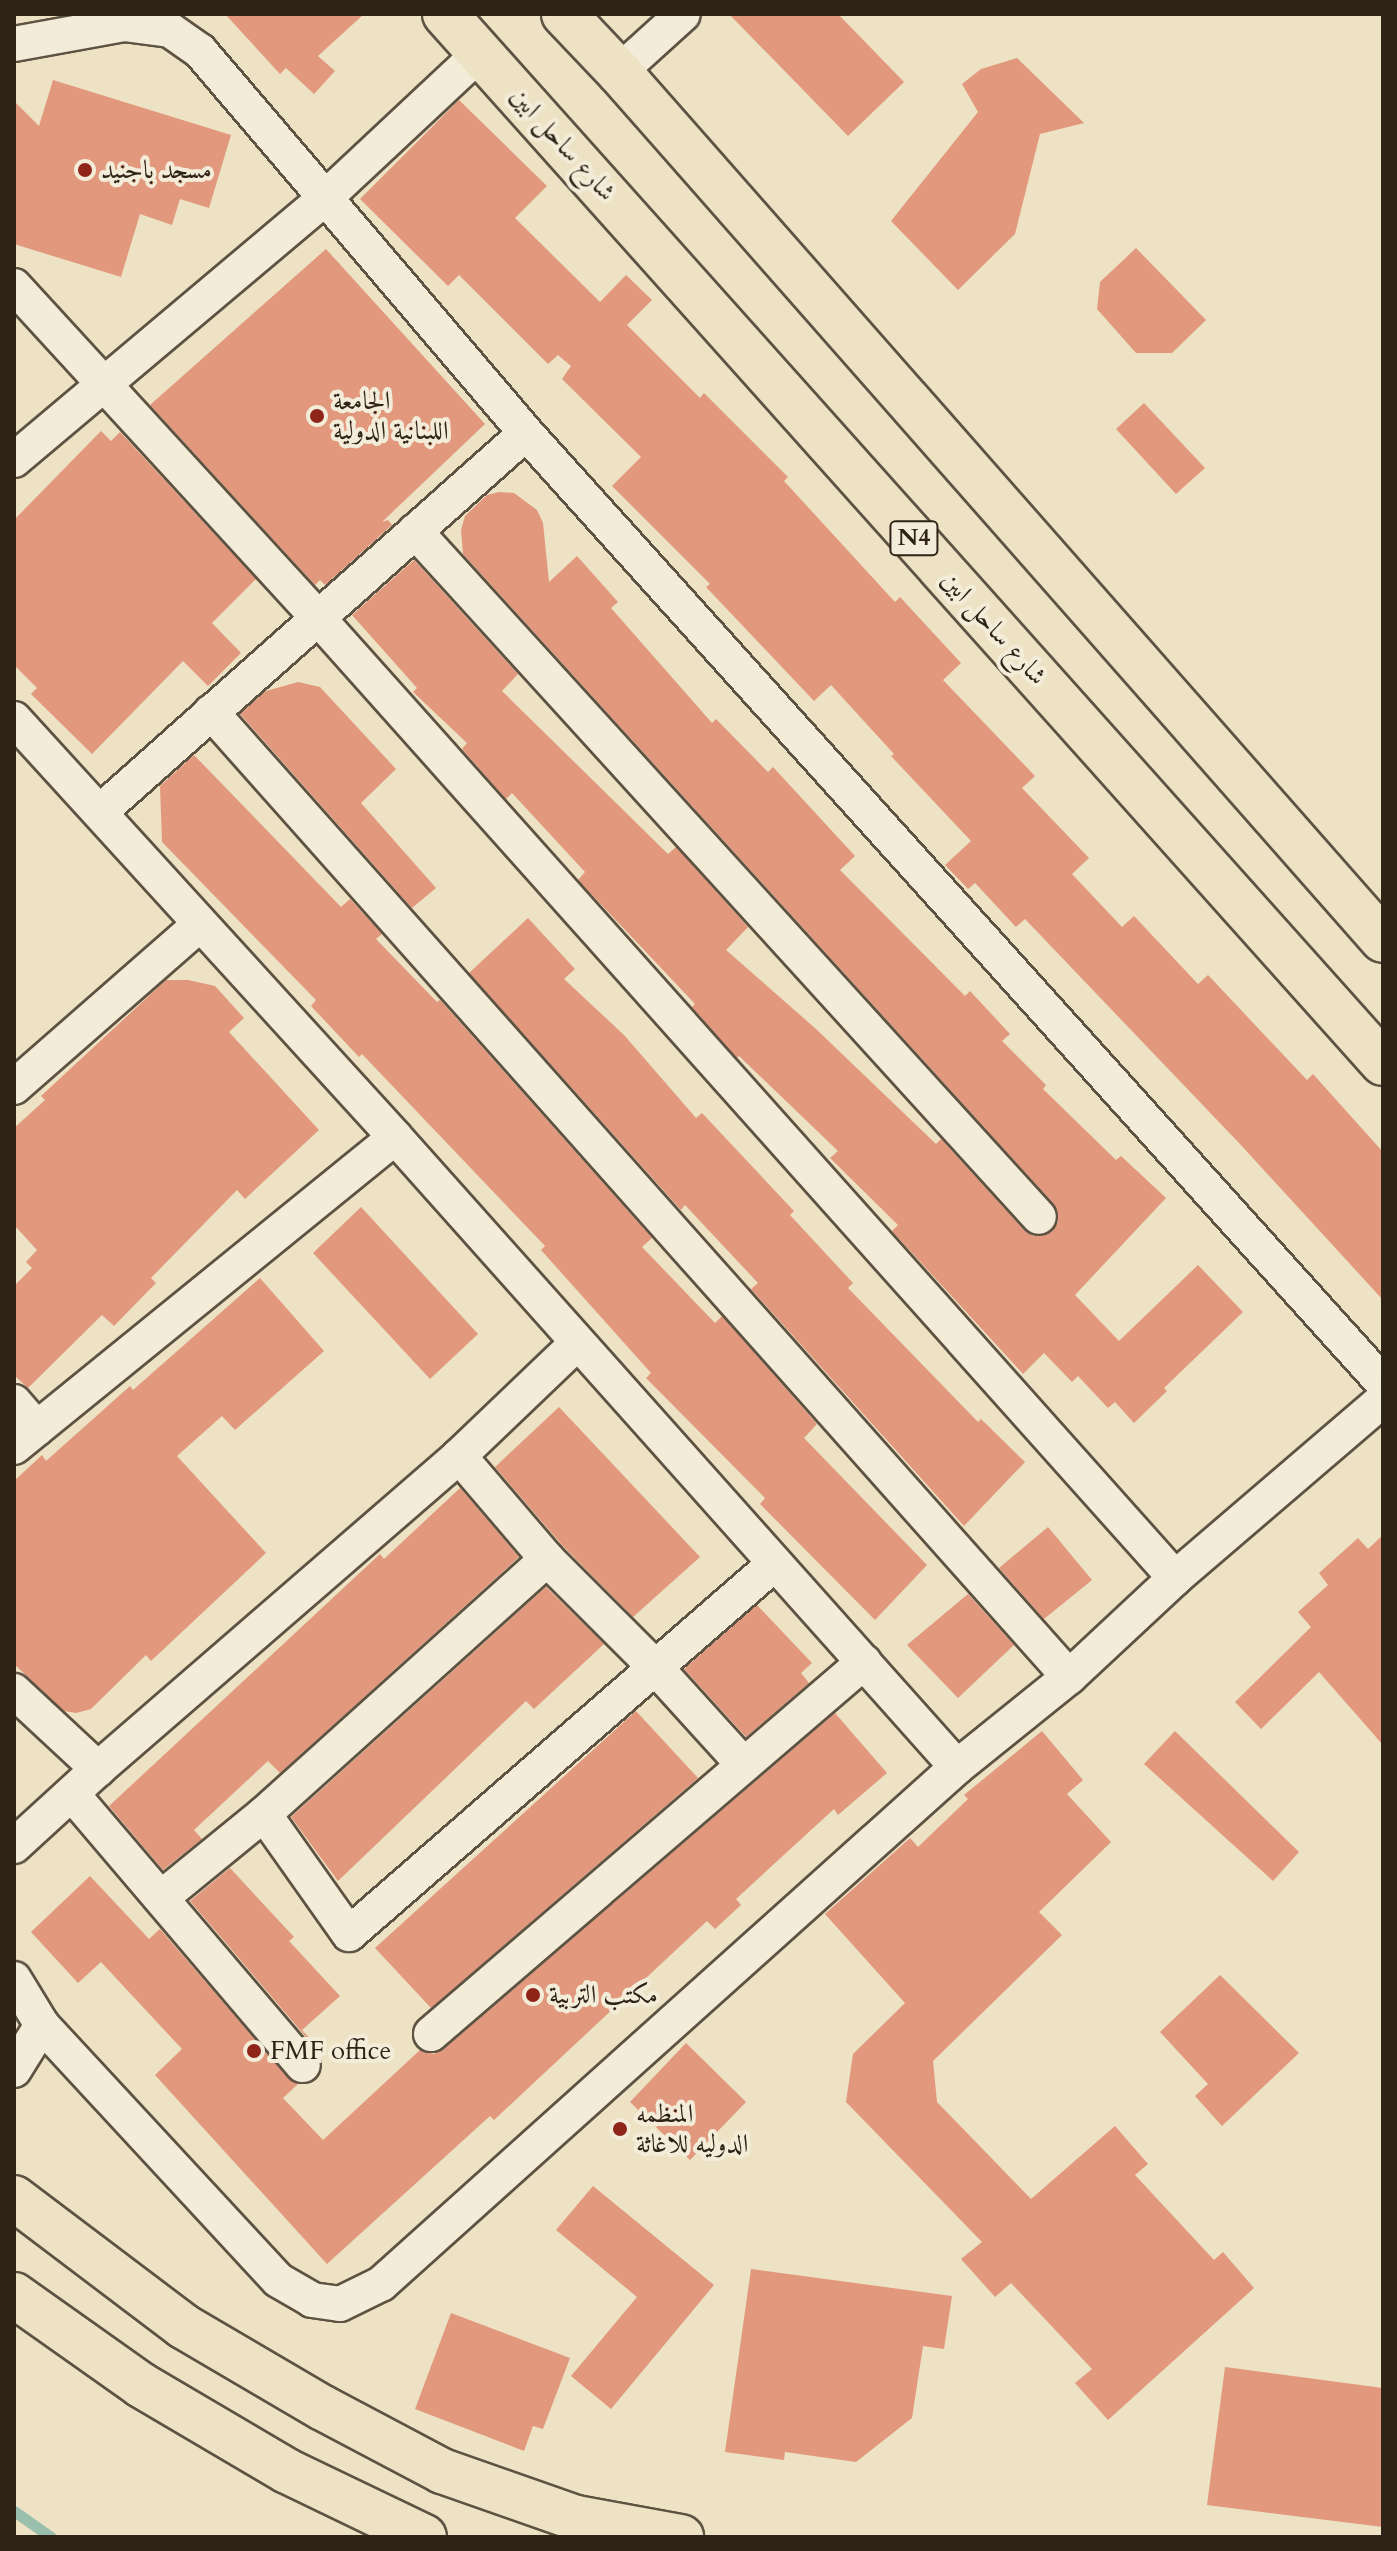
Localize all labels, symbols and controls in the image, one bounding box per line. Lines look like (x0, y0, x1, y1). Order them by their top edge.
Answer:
street label: شارع ساحل ابين (504, 81, 622, 207)
place label: مسجد باجنيد (101, 154, 212, 186)
marker: مسجد باجنيد (76, 161, 94, 179)
place label: الجامعة اللبنانية الدولية (333, 385, 449, 446)
marker: الجامعة اللبنانية الدولية (308, 407, 326, 425)
road number: N4 (888, 518, 940, 558)
street label: شارع ساحل ابين (935, 565, 1053, 691)
place label: مكتب التربية (549, 1979, 658, 2011)
marker: مكتب التربية (524, 1986, 542, 2004)
place label: FMF office (270, 2035, 391, 2067)
marker: FMF office (245, 2042, 263, 2060)
place label: المنظمه الدوليه للاغاثة (636, 2098, 748, 2160)
marker: المنظمه الدوليه للاغاثة (611, 2120, 629, 2138)

